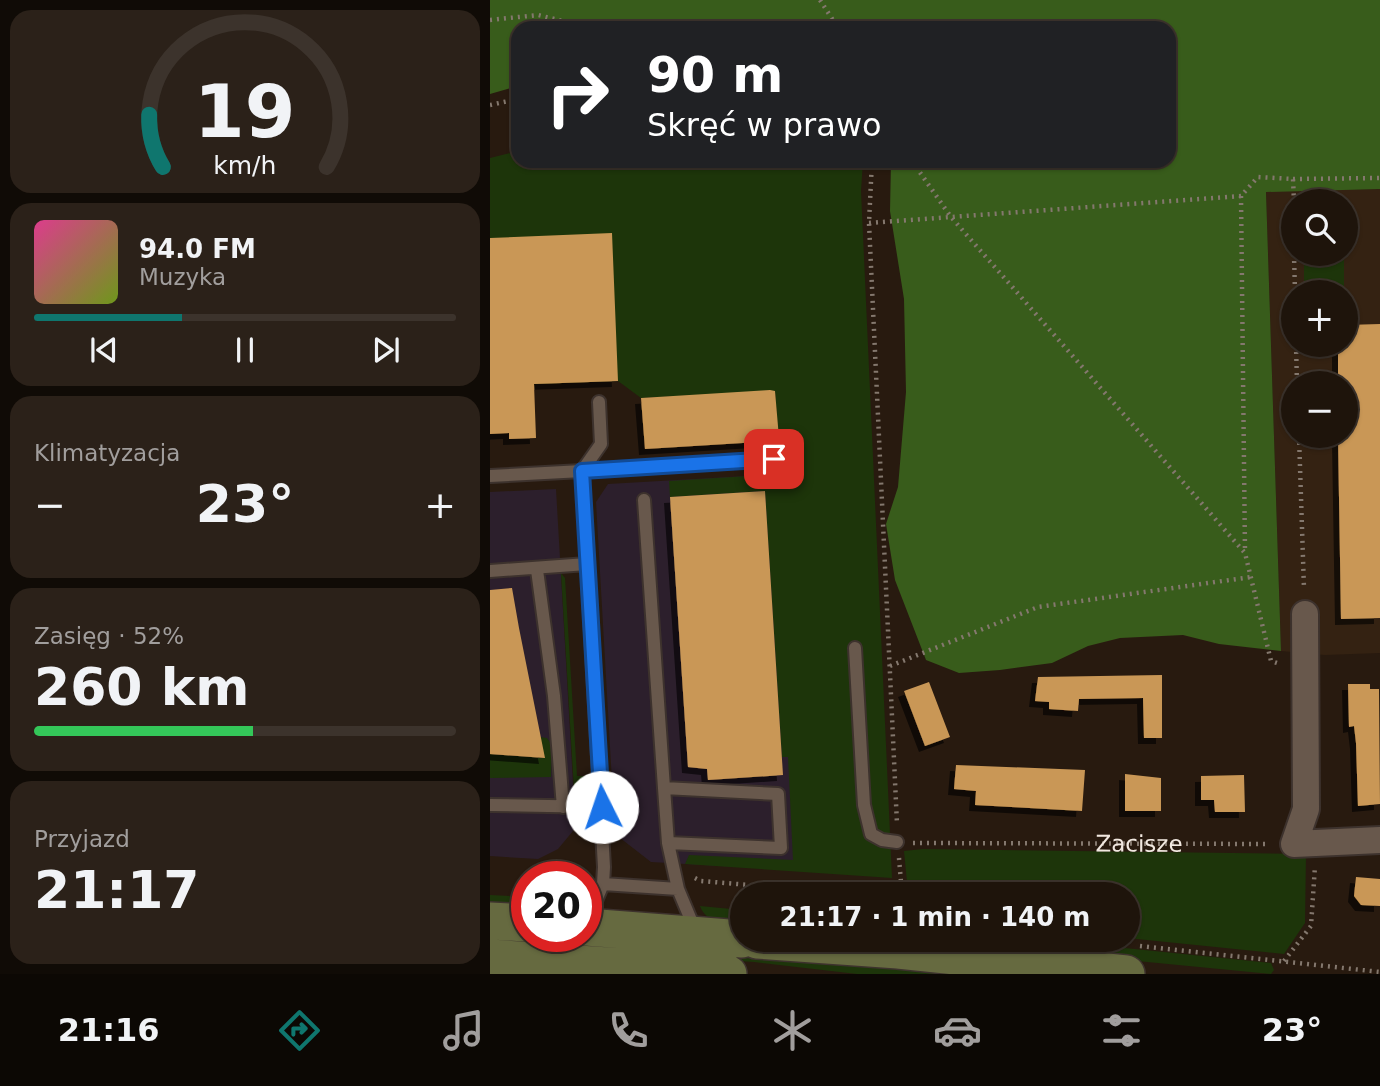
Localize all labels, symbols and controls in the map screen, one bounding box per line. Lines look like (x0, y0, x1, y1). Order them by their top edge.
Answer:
text: 90 m (647, 47, 783, 104)
icon: right (532, 49, 623, 140)
text: 19 (194, 70, 296, 155)
text: Skręć w prawo (647, 106, 882, 144)
text: km/h (213, 151, 277, 180)
map controls (1281, 189, 1358, 448)
button: search (1281, 189, 1358, 266)
text: 94.0 FM (139, 234, 256, 264)
text: Muzyka (139, 264, 226, 290)
button: + (1281, 280, 1358, 357)
icon: previous (85, 331, 123, 369)
icon: pause (226, 331, 264, 369)
icon: next (367, 331, 405, 369)
button: − (1281, 371, 1358, 448)
pin (744, 429, 804, 489)
text: Klimatyzacja (34, 440, 180, 466)
icon: arrive (755, 440, 793, 478)
text: 23° (196, 474, 294, 534)
text: − (34, 483, 66, 527)
text: + (424, 483, 456, 527)
text: Zasięg · 52% (34, 623, 184, 649)
text: 260 km (34, 657, 249, 717)
position arrow (565, 770, 639, 844)
text: Przyjazd (34, 826, 130, 852)
street label: Zacisze (1095, 831, 1183, 857)
text: 21:17 (34, 860, 200, 920)
speed limit sign: 20 (511, 861, 602, 952)
text: 21:17 · 1 min · 140 m (780, 902, 1090, 932)
icon: directions (275, 1006, 324, 1055)
icon: music (439, 1006, 488, 1055)
icon: phone (604, 1006, 653, 1055)
icon: climate (768, 1006, 817, 1055)
icon: car (933, 1006, 982, 1055)
icon: filters (1097, 1006, 1146, 1055)
text: 21:16 (58, 1011, 160, 1049)
text: 23° (1262, 1011, 1322, 1049)

